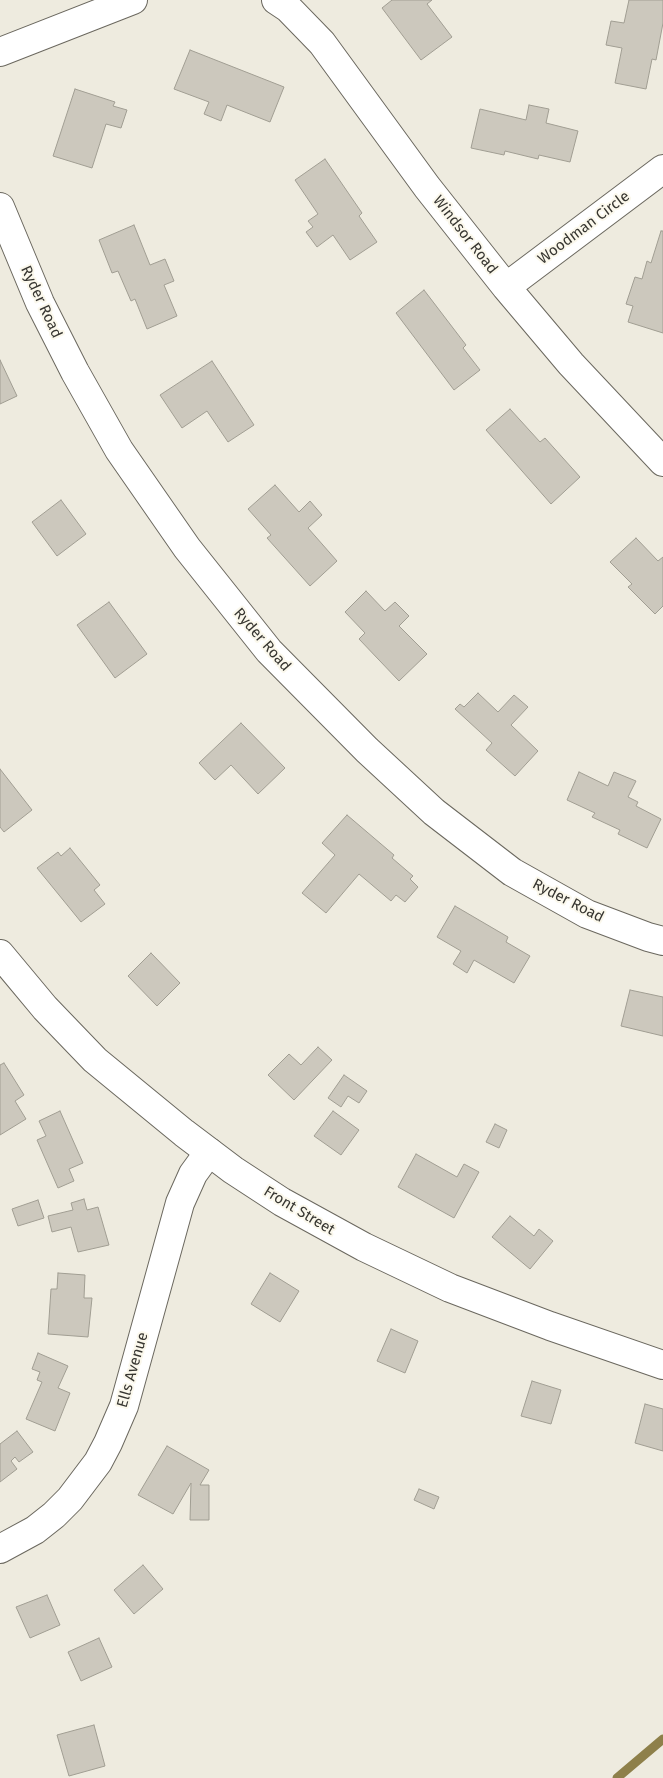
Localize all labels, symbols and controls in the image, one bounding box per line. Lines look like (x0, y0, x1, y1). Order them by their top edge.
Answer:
street label: Woodman Circle (535, 188, 633, 268)
street label: Windsor Road (429, 192, 501, 278)
street label: Ryder Road (16, 263, 66, 341)
street label: Ryder Road (230, 605, 294, 675)
street label: Ryder Road (529, 875, 607, 927)
street label: Front Street (260, 1183, 338, 1239)
street label: Ells Avenue (114, 1330, 152, 1410)

